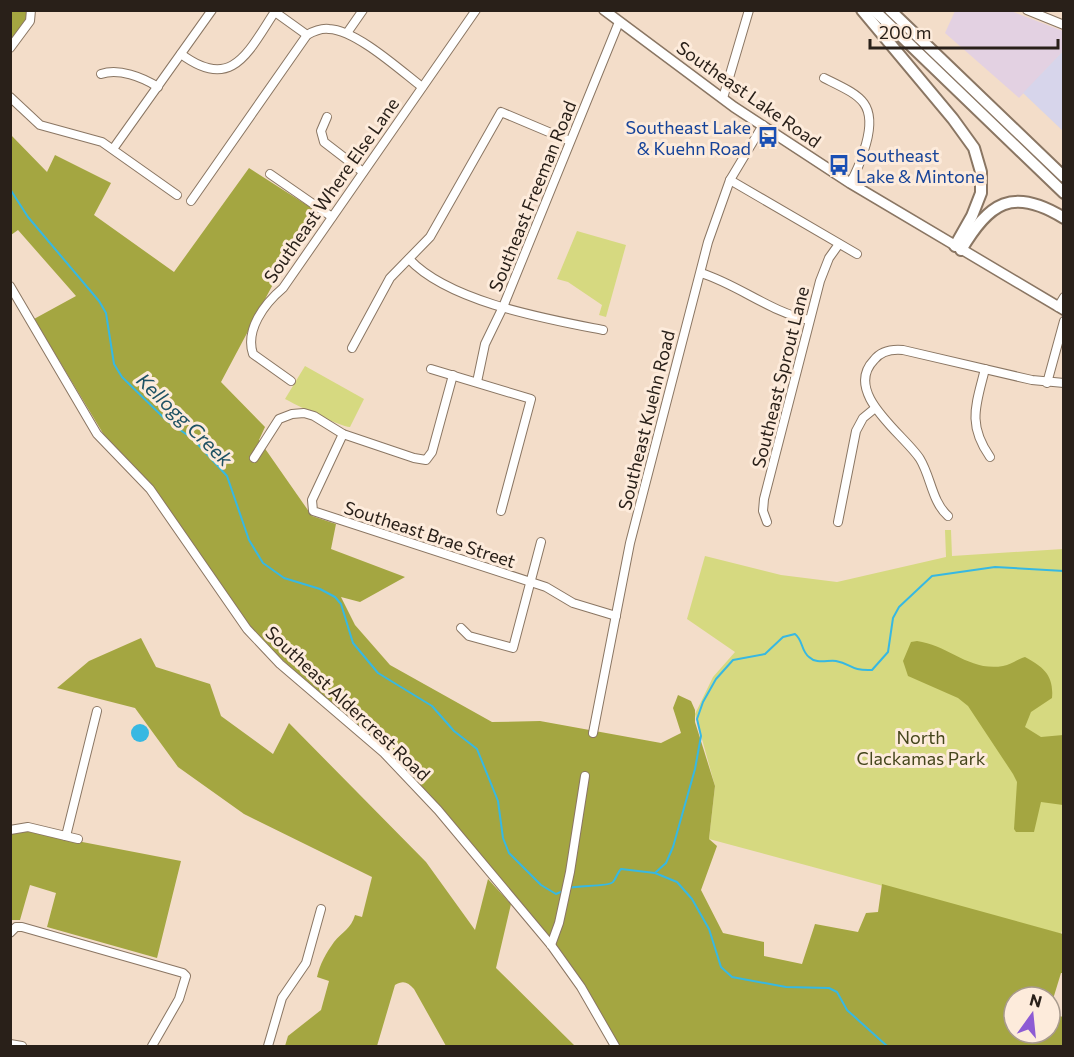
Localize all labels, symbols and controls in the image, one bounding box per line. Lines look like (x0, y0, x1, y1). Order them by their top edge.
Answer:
scale bar (870, 12, 1058, 50)
text: 200 m (879, 21, 932, 43)
street label: Southeast Lake Road (673, 36, 825, 152)
street label: Southeast Where Else Lane (259, 93, 403, 287)
street label: Southeast Freeman Road (484, 97, 580, 295)
place label: Southeast Lake & Kuehn Road (626, 116, 751, 159)
bus stop icon: Southeast Lake & Kuehn Road (756, 125, 780, 149)
place label: Southeast Lake & Mintone (856, 144, 985, 187)
bus stop icon: Southeast Lake & Mintone (827, 153, 851, 177)
street label: Southeast Sprout Lane (747, 284, 813, 470)
street label: Southeast Kuehn Road (613, 328, 679, 512)
water label: Kellogg Creek (132, 367, 239, 471)
street label: Southeast Brae Street (342, 496, 518, 572)
street label: Southeast Aldercrest Road (261, 621, 435, 785)
park label: North Clackamas Park (857, 726, 986, 769)
north arrow (1002, 985, 1062, 1045)
text: N (1028, 989, 1044, 1011)

